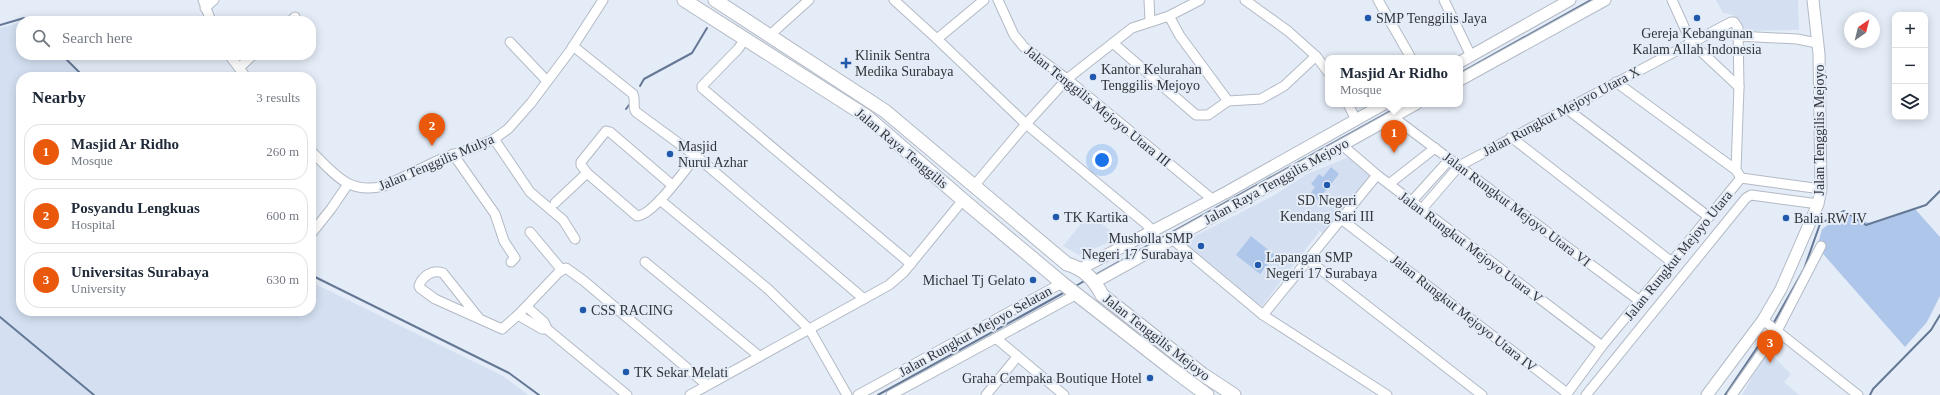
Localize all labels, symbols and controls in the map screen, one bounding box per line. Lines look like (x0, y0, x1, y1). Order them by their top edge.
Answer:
place label: SMP Tenggilis Jaya (1376, 11, 1488, 26)
north arrow (1844, 12, 1880, 48)
map controls (1892, 12, 1928, 120)
button: + (1892, 12, 1928, 48)
marker: SMP Tenggilis Jaya (1363, 13, 1373, 23)
marker: Gereja Kebangunan Kalam Allah Indonesia (1692, 13, 1702, 23)
search box (16, 16, 316, 60)
place label: Gereja Kebangunan Kalam Allah Indonesia (1632, 26, 1762, 57)
icon: search (30, 27, 52, 49)
text: Search here (62, 30, 132, 46)
street label: Jalan Tenggilis Mejoyo Utara III (1022, 43, 1174, 170)
place label: Klinik Sentra Medika Surabaya (855, 48, 954, 79)
button: − (1892, 48, 1928, 84)
popup (1325, 55, 1463, 107)
marker: Klinik Sentra Medika Surabaya (840, 57, 852, 69)
place label: Kantor Kelurahan Tenggilis Mejoyo (1101, 62, 1202, 93)
street label: Jalan Rungkut Mejoyo Utara X (1480, 64, 1642, 159)
text: Masjid Ar Ridho (1340, 65, 1448, 81)
street label: Jalan Tenggilis Mejoyo (1812, 65, 1827, 195)
marker: Kantor Kelurahan Tenggilis Mejoyo (1088, 72, 1098, 82)
text: Mosque (1340, 82, 1382, 97)
button: layers (1892, 84, 1928, 120)
text: Nearby (32, 88, 86, 107)
text: 3 results (256, 90, 300, 105)
street label: Jalan Raya Tenggilis (852, 105, 951, 191)
pin: 2 (419, 113, 445, 146)
pin: 1 (1381, 120, 1407, 153)
street label: Jalan Tenggilis Mulya (376, 131, 497, 194)
street label: Jalan Raya Tenggilis Mejoyo (1201, 135, 1351, 228)
text: Masjid Ar Ridho (71, 136, 179, 152)
place label: Masjid Nurul Azhar (678, 139, 748, 170)
text: 1 (43, 144, 49, 159)
text: 260 m (266, 144, 299, 159)
street label: Jalan Rungkut Mejoyo Utara VI (1440, 148, 1594, 270)
marker: Masjid Nurul Azhar (665, 149, 675, 159)
your location (1092, 150, 1112, 170)
text: Mosque (71, 153, 113, 168)
marker: SD Negeri Kendang Sari III (1322, 180, 1332, 190)
street label: Jalan Rungkut Mejoyo Utara V (1396, 187, 1546, 307)
street label: Jalan Rungkut Mejoyo Utara (1622, 187, 1736, 323)
place label: SD Negeri Kendang Sari III (1280, 193, 1374, 224)
text: Posyandu Lengkuas (71, 200, 200, 216)
text: 2 (43, 208, 49, 223)
text: 600 m (266, 208, 299, 223)
place label: TK Kartika (1064, 210, 1129, 225)
place label: Balai RW IV (1794, 211, 1867, 226)
marker: TK Kartika (1051, 212, 1061, 222)
marker: Balai RW IV (1781, 213, 1791, 223)
text: Hospital (71, 217, 115, 232)
place label: Musholla SMP Negeri 17 Surabaya (1082, 231, 1194, 262)
marker: Musholla SMP Negeri 17 Surabaya (1196, 241, 1206, 251)
place label: Lapangan SMP Negeri 17 Surabaya (1266, 250, 1378, 281)
street label: Jalan Rungkut Mejoyo Utara IV (1388, 252, 1539, 375)
marker: Lapangan SMP Negeri 17 Surabaya (1253, 260, 1263, 270)
text: Universitas Surabaya (71, 264, 209, 280)
text: 3 (43, 272, 49, 287)
text: 630 m (266, 272, 299, 287)
place label: Michael Tj Gelato (923, 273, 1025, 288)
marker: Michael Tj Gelato (1028, 275, 1038, 285)
text: University (71, 281, 126, 296)
street label: Jalan Rungkut Mejoyo Selatan (896, 283, 1054, 380)
street label: Jalan Tenggilis Mejoyo (1100, 291, 1213, 384)
place label: CSS RACING (591, 303, 673, 318)
marker: CSS RACING (578, 305, 588, 315)
pin: 3 (1757, 330, 1783, 363)
place label: TK Sekar Melati (634, 365, 728, 380)
marker: TK Sekar Melati (621, 367, 631, 377)
place label: Graha Cempaka Boutique Hotel (962, 371, 1142, 386)
marker: Graha Cempaka Boutique Hotel (1145, 373, 1155, 383)

